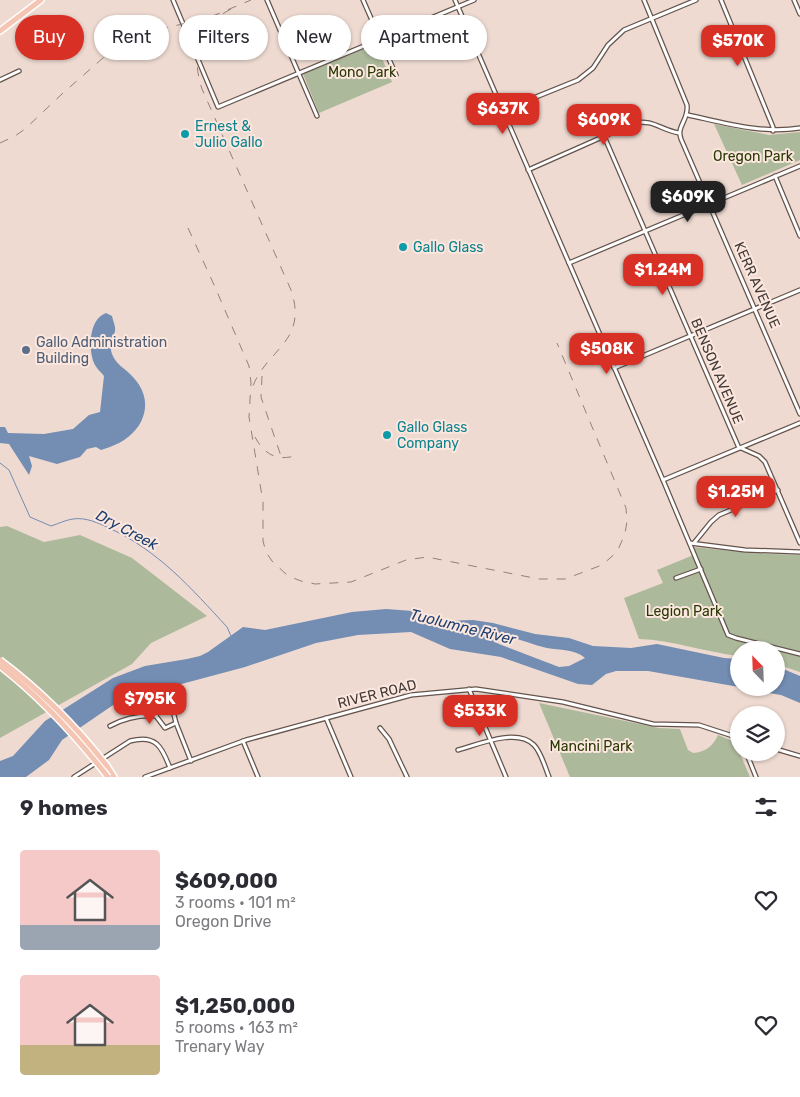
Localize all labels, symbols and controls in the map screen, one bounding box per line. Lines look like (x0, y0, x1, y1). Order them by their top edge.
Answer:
chip: Buy (15, 15, 84, 60)
chip: Rent (94, 15, 169, 60)
chip: Filters (179, 15, 268, 60)
chip: New (278, 15, 351, 60)
chip: Apartment (361, 15, 487, 60)
pin: $570K (703, 24, 773, 67)
text: $570K (712, 31, 764, 50)
park label: Mono Park (328, 64, 397, 81)
pin: $637K (468, 92, 538, 135)
text: $637K (477, 99, 529, 118)
pin: $609K (569, 104, 639, 146)
text: $609K (578, 110, 630, 129)
place label: Ernest & Julio Gallo (195, 118, 263, 151)
marker: Ernest & Julio Gallo (179, 128, 191, 140)
park label: Oregon Park (713, 148, 794, 165)
pin: $609K (653, 180, 723, 223)
text: $609K (662, 187, 714, 206)
place label: Gallo Glass (413, 239, 483, 256)
street label: KERR AVENUE (730, 239, 784, 331)
marker: Gallo Glass (397, 241, 409, 253)
pin: $1.24M (622, 254, 704, 296)
text: $1.24M (634, 260, 692, 279)
street label: BENSON AVENUE (687, 316, 747, 426)
pin: $508K (572, 332, 642, 375)
place label: Gallo Administration Building (36, 334, 167, 367)
text: $508K (580, 339, 634, 358)
marker: Gallo Administration Building (20, 344, 32, 356)
place label: Gallo Glass Company (397, 419, 467, 452)
marker: Gallo Glass Company (381, 429, 393, 441)
pin: $1.25M (695, 476, 777, 518)
text: $1.25M (707, 482, 765, 501)
water label: Dry Creek (93, 506, 161, 554)
park label: Legion Park (646, 603, 723, 620)
water label: Tuolumne River (408, 605, 519, 649)
north arrow (730, 641, 785, 696)
map controls (730, 641, 785, 761)
street label: RIVER ROAD (336, 676, 418, 712)
pin: $795K (115, 682, 185, 725)
text: $795K (124, 689, 176, 708)
pin: $533K (445, 694, 515, 737)
text: $533K (454, 701, 506, 720)
button: layers (730, 706, 785, 761)
park label: Mancini Park (550, 738, 633, 755)
icon: filters (752, 793, 780, 821)
text: 9 homes (20, 795, 108, 820)
text: $609,000 (175, 868, 278, 893)
icon: home (60, 870, 120, 930)
icon: heart (752, 886, 780, 914)
text: 3 rooms · 101 m² (175, 893, 296, 912)
text: Oregon Drive (175, 912, 272, 931)
text: $1,250,000 (175, 993, 295, 1018)
icon: home (60, 995, 120, 1055)
icon: heart (752, 1011, 780, 1039)
text: 5 rooms · 163 m² (175, 1018, 298, 1037)
text: Trenary Way (175, 1037, 264, 1056)

